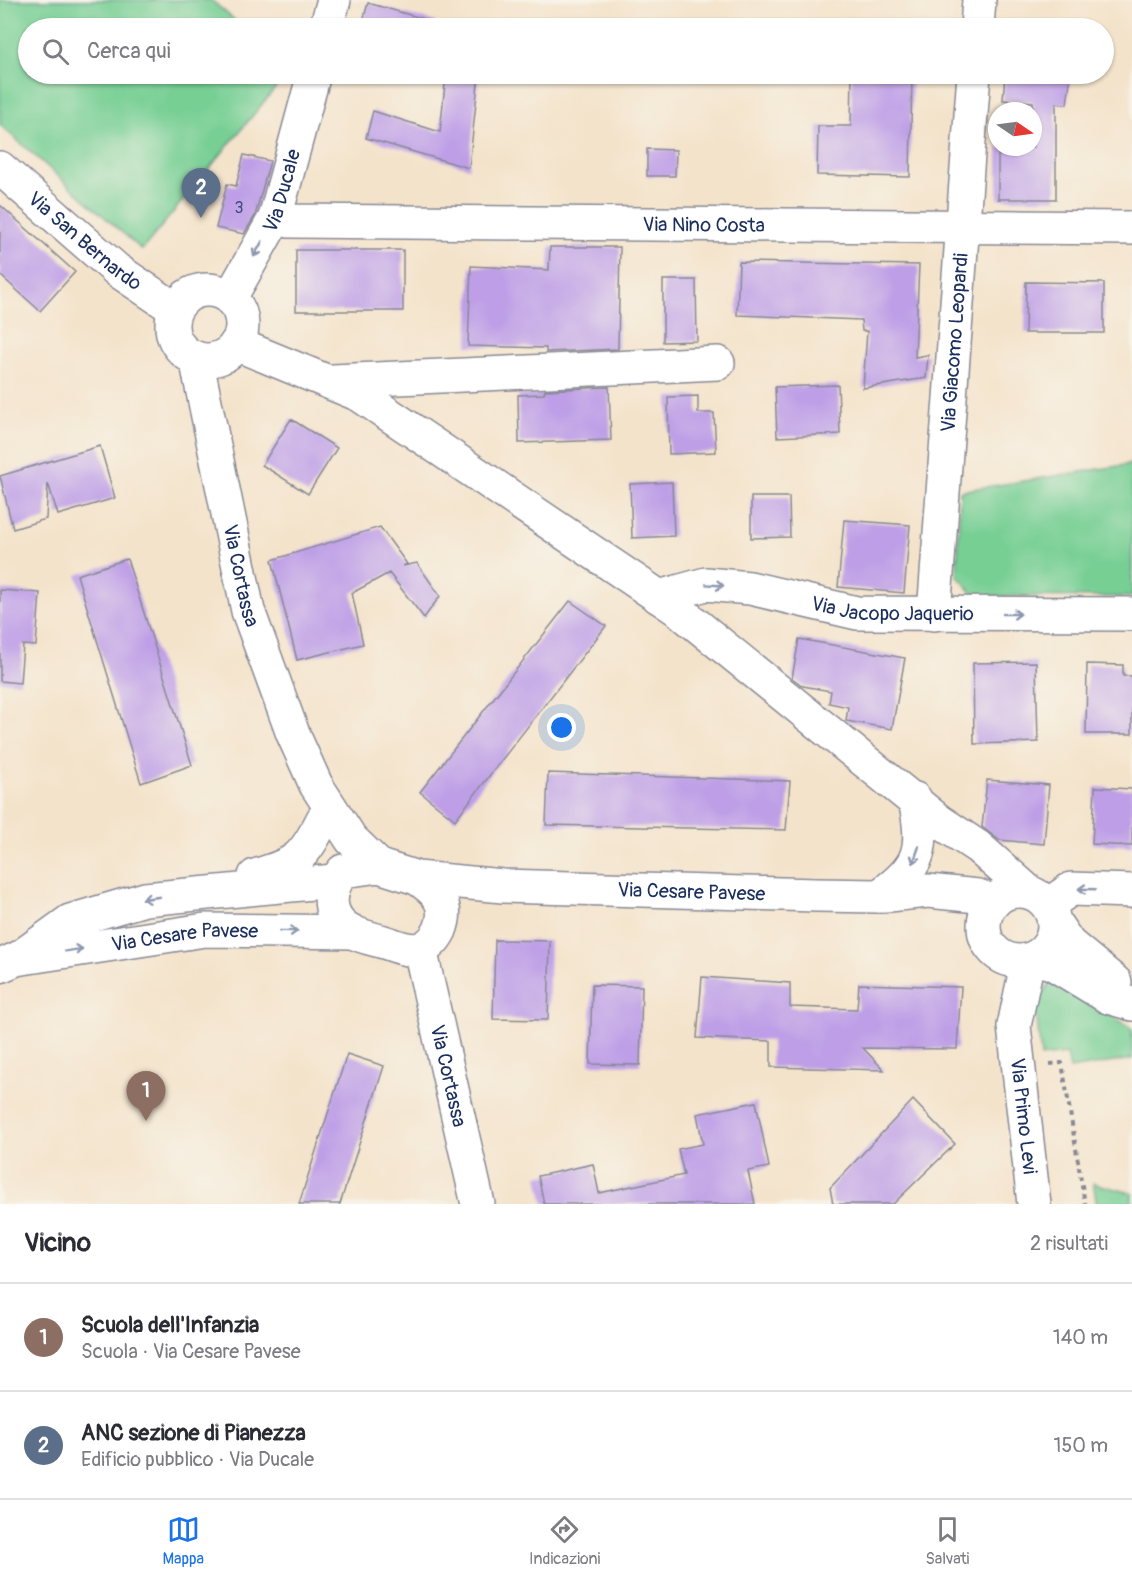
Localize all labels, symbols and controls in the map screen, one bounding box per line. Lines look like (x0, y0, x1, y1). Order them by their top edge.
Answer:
search box (18, 18, 1114, 84)
icon: search (39, 35, 72, 68)
text: Cerca qui (87, 37, 171, 65)
north arrow (988, 102, 1042, 156)
street label: Via Ducale (257, 146, 306, 237)
pin: 2 (182, 168, 220, 218)
street label: Via San Bernardo (23, 186, 147, 296)
house number: 3 (235, 198, 244, 218)
street label: Via Nino Costa (642, 212, 765, 238)
one-way arrow (252, 239, 263, 257)
street label: Via Giacomo Leopardi (935, 252, 974, 433)
street label: Via Cortassa (217, 522, 265, 630)
one-way arrow (705, 580, 725, 591)
street label: Via Jacopo Jaquerio (809, 591, 974, 626)
one-way arrow (1002, 608, 1022, 620)
your location (547, 713, 576, 742)
one-way arrow (910, 845, 921, 864)
street label: Via Cesare Pavese (617, 877, 766, 907)
one-way arrow (1078, 883, 1098, 895)
one-way arrow (141, 893, 161, 904)
street label: Via Cesare Pavese (110, 918, 259, 957)
one-way arrow (278, 925, 298, 937)
one-way arrow (64, 945, 84, 956)
street label: Via Cortassa (425, 1022, 472, 1129)
street label: Via Primo Levi (1005, 1057, 1043, 1175)
pin: 1 (126, 1072, 166, 1121)
text: Vicino (24, 1227, 91, 1259)
text: 2 risultati (1030, 1231, 1108, 1256)
text: Scuola dell'Infanzia (81, 1311, 259, 1339)
text: 1 (40, 1325, 47, 1350)
text: 140 m (1053, 1325, 1108, 1350)
text: Scuola · Via Cesare Pavese (81, 1339, 301, 1364)
text: ANC sezione di Pianezza (81, 1419, 306, 1447)
text: 2 (38, 1433, 49, 1458)
text: 150 m (1054, 1433, 1108, 1458)
text: Edificio pubblico · Via Ducale (81, 1447, 314, 1472)
tab: Mappa (163, 1513, 204, 1569)
tab: Indicazioni (529, 1513, 600, 1569)
tab: Salvati (925, 1513, 969, 1569)

